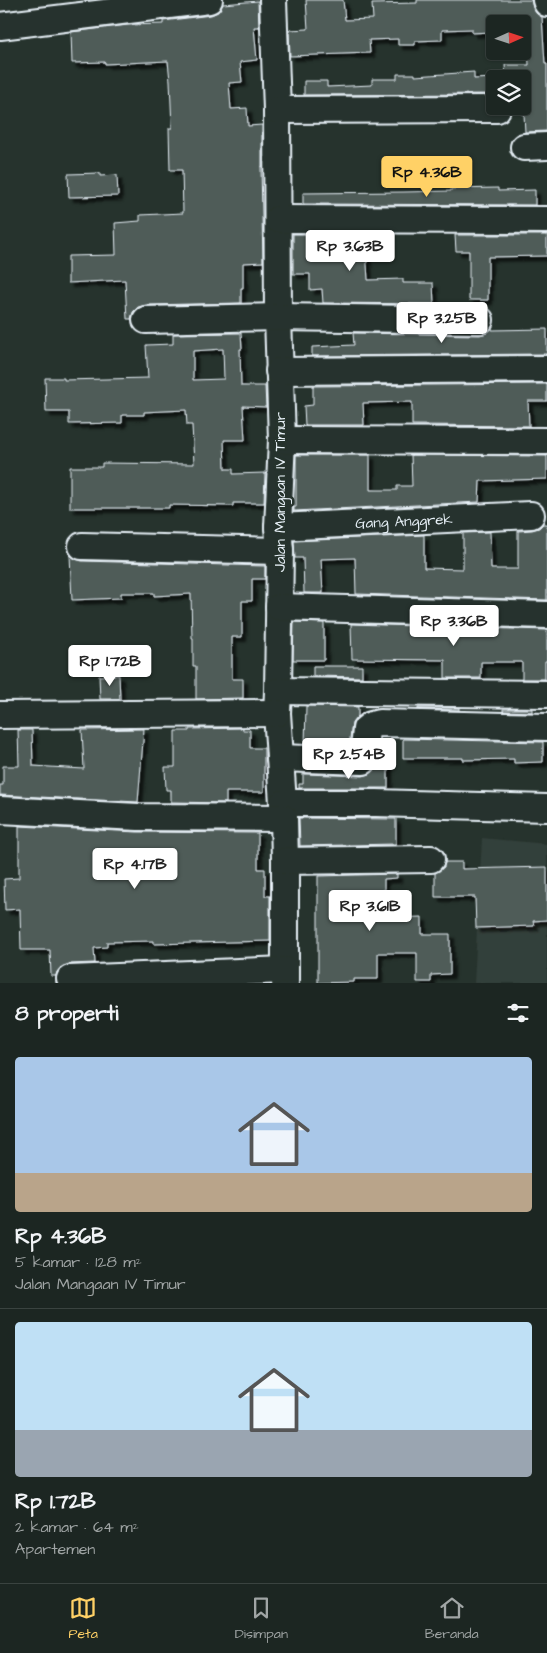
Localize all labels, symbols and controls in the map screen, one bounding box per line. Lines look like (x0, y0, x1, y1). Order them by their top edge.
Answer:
north arrow (486, 15, 531, 60)
map controls (486, 15, 531, 115)
button: layers (486, 70, 531, 115)
pin: Rp 4.36B (375, 156, 479, 198)
text: Rp 4.36B (392, 161, 462, 183)
pin: Rp 3.63B (298, 230, 402, 272)
text: Rp 3.63B (317, 235, 383, 257)
pin: Rp 3.25B (390, 302, 494, 344)
text: Rp 3.25B (408, 307, 476, 329)
street label: Jalan Mangaan IV Timur (270, 412, 292, 572)
street label: Gang Anggrek (355, 509, 453, 534)
pin: Rp 3.36B (402, 604, 506, 647)
text: Rp 3.36B (421, 610, 487, 632)
pin: Rp 1.72B (58, 644, 162, 687)
text: Rp 1.72B (79, 650, 141, 672)
pin: Rp 2.54B (297, 738, 401, 780)
text: Rp 2.54B (313, 743, 385, 765)
pin: Rp 4.17B (83, 848, 187, 890)
text: Rp 4.17B (103, 853, 167, 875)
pin: Rp 3.61B (318, 890, 422, 932)
text: Rp 3.61B (340, 895, 400, 917)
text: 8 properti (15, 999, 118, 1028)
icon: filters (504, 999, 532, 1027)
icon: home (229, 1089, 319, 1179)
text: Rp 4.36B (15, 1222, 106, 1251)
text: 5 kamar · 128 m² (15, 1251, 142, 1273)
text: Jalan Mangaan IV Timur (15, 1273, 186, 1295)
icon: home (229, 1355, 319, 1445)
text: Rp 1.72B (15, 1487, 96, 1516)
text: 2 kamar · 64 m² (15, 1516, 139, 1538)
text: Apartemen (15, 1538, 95, 1560)
tab: Peta (68, 1594, 98, 1644)
tab: Disimpan (235, 1594, 288, 1644)
tab: Beranda (425, 1594, 479, 1644)

